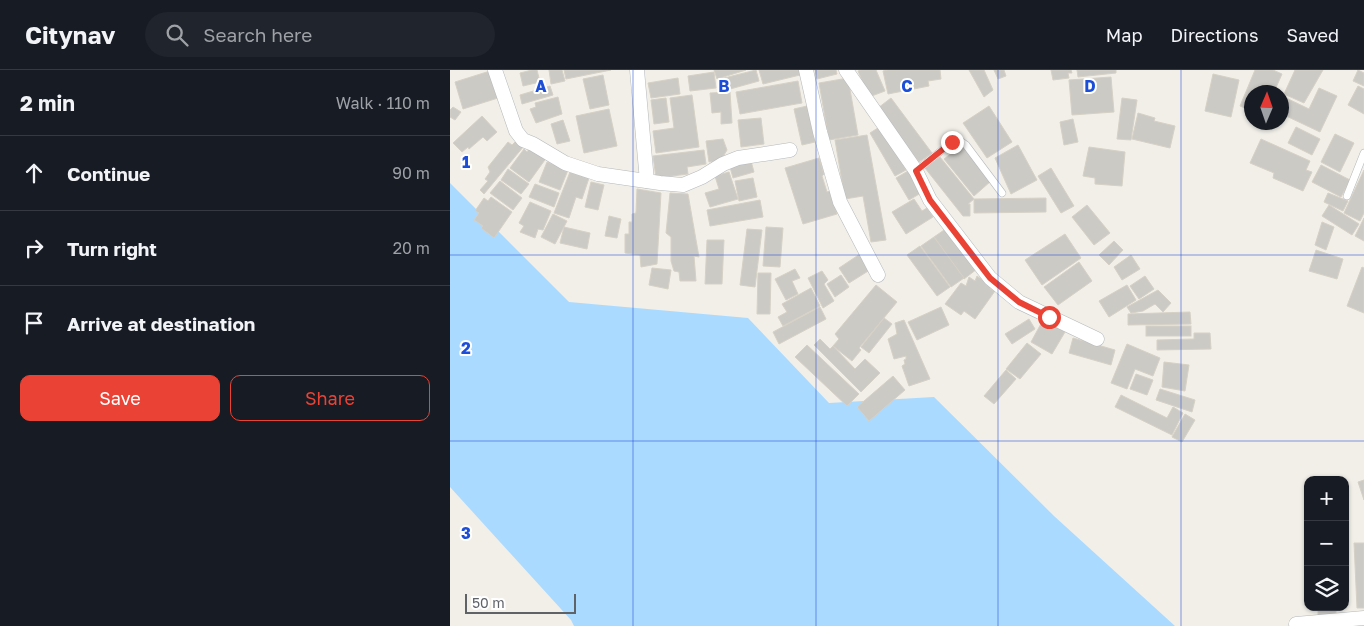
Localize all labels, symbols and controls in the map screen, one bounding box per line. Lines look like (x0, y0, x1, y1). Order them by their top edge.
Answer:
search box (145, 12, 495, 57)
text: Citynav (25, 20, 115, 49)
icon: search (163, 21, 191, 49)
text: Search here (203, 23, 312, 46)
text: Map (1106, 24, 1142, 46)
text: Directions (1170, 24, 1258, 46)
text: Saved (1286, 24, 1339, 46)
text: A (535, 76, 547, 96)
text: B (718, 76, 730, 96)
text: C (901, 76, 913, 96)
text: D (1084, 76, 1096, 96)
north arrow (1244, 85, 1289, 130)
text: 2 min (20, 90, 75, 116)
text: Walk · 110 m (336, 93, 430, 113)
route end (941, 131, 964, 154)
text: 1 (462, 152, 470, 172)
icon: ahead (20, 159, 48, 187)
text: Continue (67, 162, 150, 185)
text: 90 m (392, 163, 430, 183)
icon: right (20, 234, 48, 262)
text: Turn right (67, 237, 157, 260)
text: 20 m (393, 238, 430, 258)
route start (1038, 306, 1061, 329)
icon: arrive (20, 309, 48, 337)
text: Arrive at destination (67, 312, 255, 335)
text: 2 (461, 338, 471, 358)
button: Save (20, 375, 220, 421)
button: Share (230, 375, 430, 421)
map controls (1304, 476, 1349, 611)
button: + (1304, 476, 1349, 521)
button: − (1304, 521, 1349, 566)
text: 3 (461, 523, 471, 543)
button: layers (1304, 566, 1349, 611)
scale bar (465, 591, 576, 614)
text: 50 m (472, 594, 505, 611)

